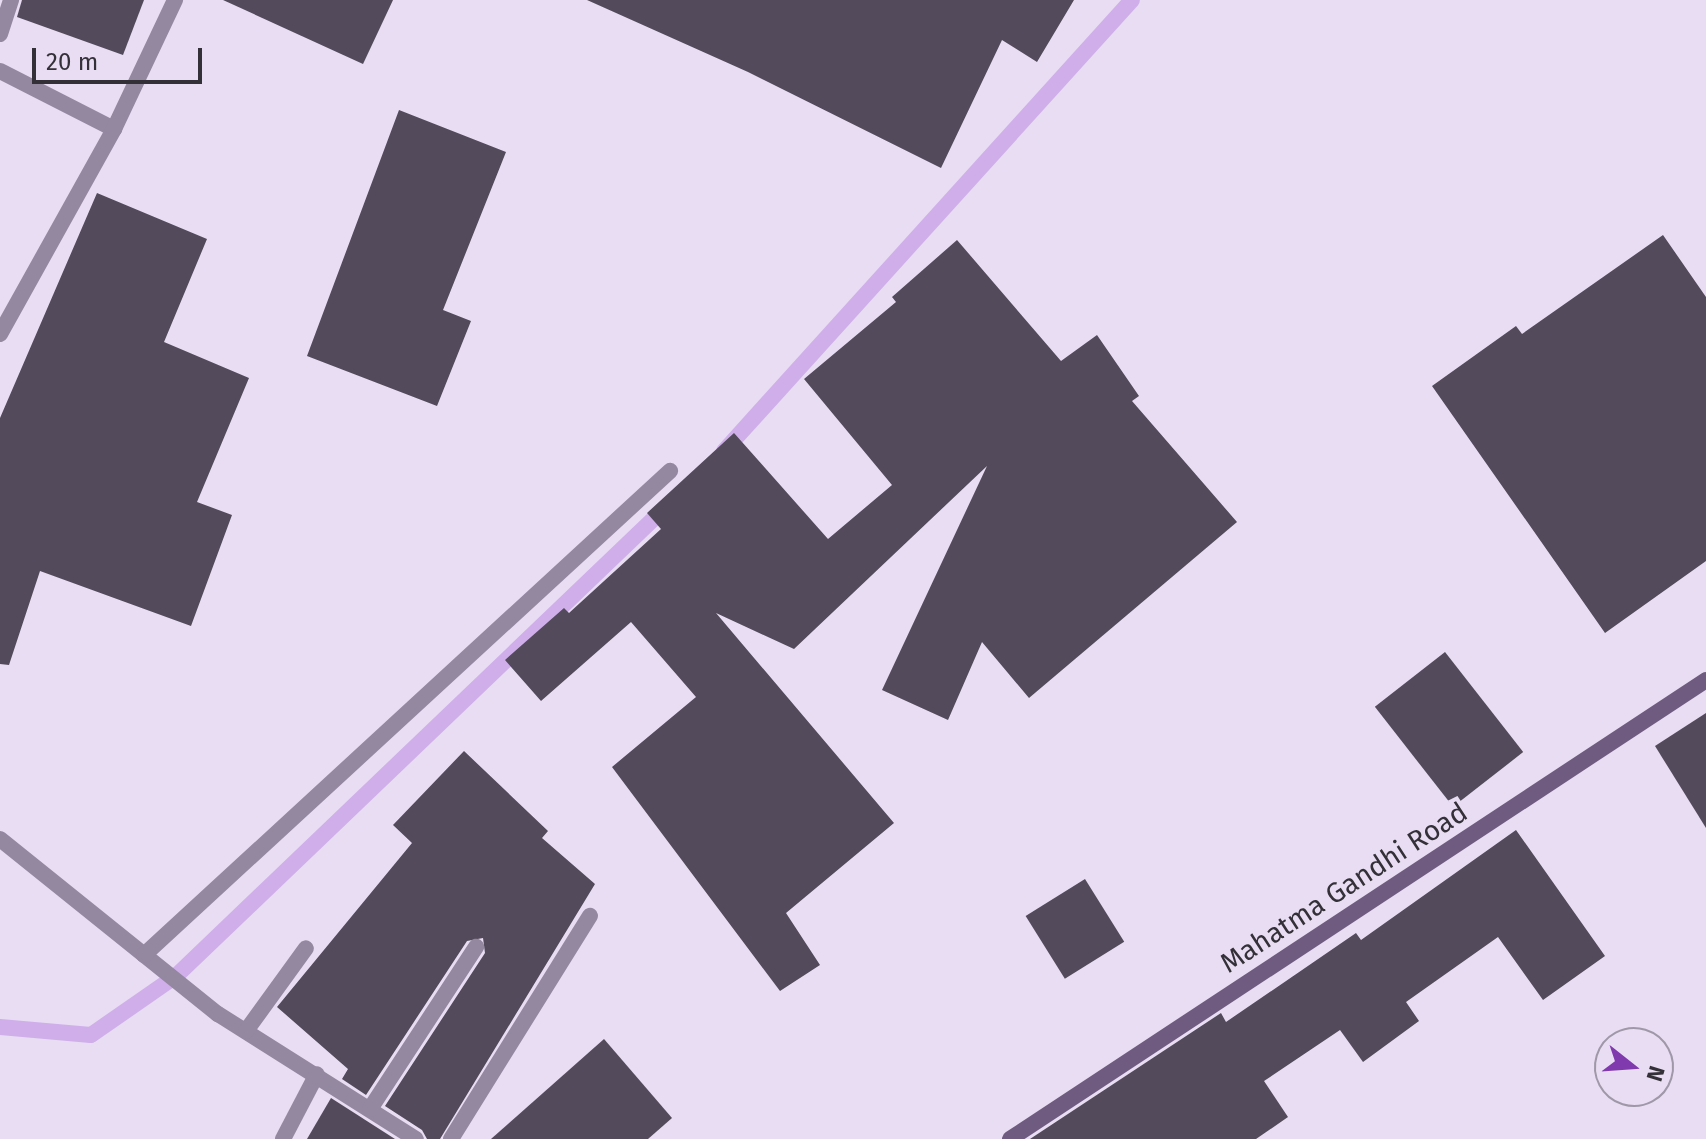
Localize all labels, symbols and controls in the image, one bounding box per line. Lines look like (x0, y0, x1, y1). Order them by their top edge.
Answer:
scale bar (36, 32, 206, 82)
text: 20 m (46, 48, 98, 76)
street label: Mahatma Gandhi Road (1214, 796, 1474, 980)
north arrow (1594, 1027, 1674, 1107)
text: N (1640, 1063, 1671, 1085)

